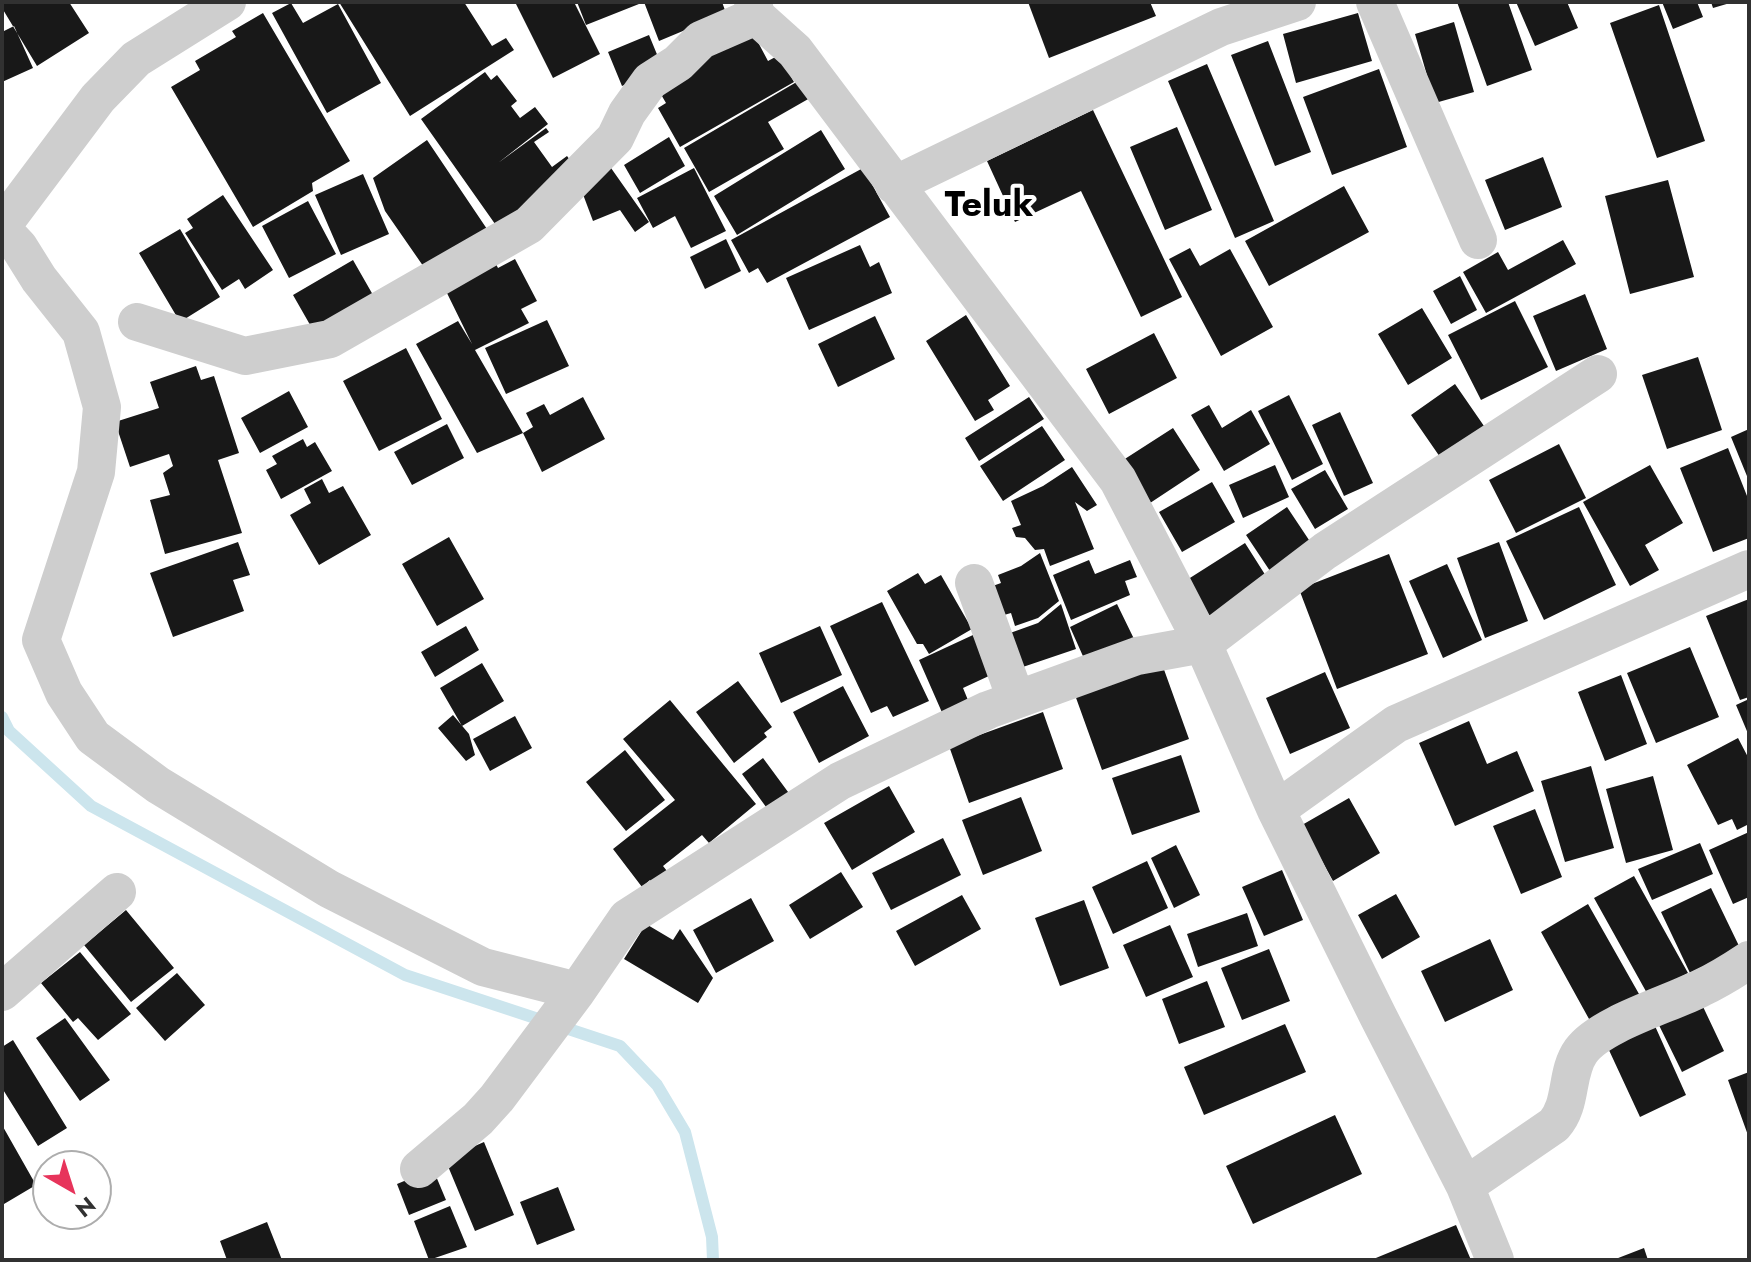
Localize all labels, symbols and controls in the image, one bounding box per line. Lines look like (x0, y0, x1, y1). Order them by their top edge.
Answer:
district label: Teluk (945, 185, 1033, 229)
north arrow (32, 1150, 112, 1230)
text: N (69, 1189, 103, 1225)

